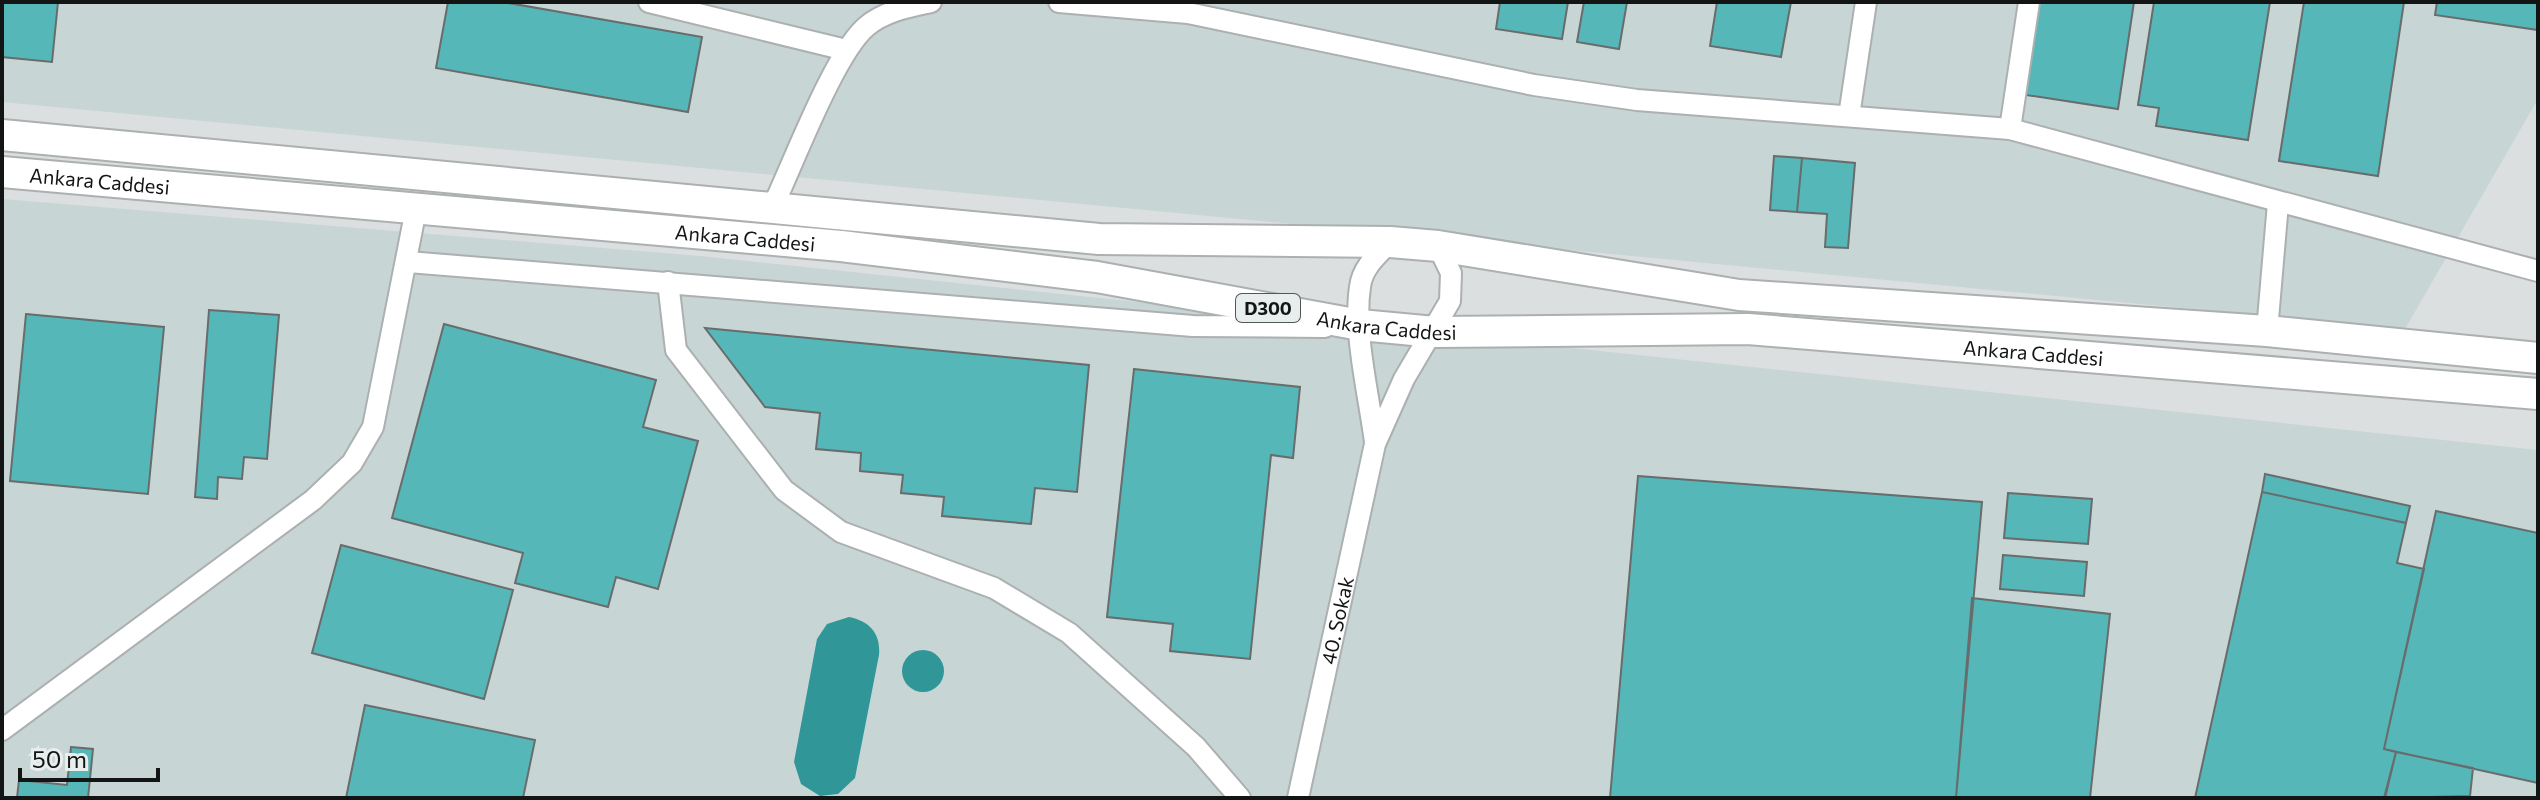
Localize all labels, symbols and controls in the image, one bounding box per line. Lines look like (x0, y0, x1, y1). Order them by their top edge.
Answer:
street label: Ankara Caddesi (28, 162, 171, 199)
street label: Ankara Caddesi (674, 219, 816, 256)
road number: D300 (1236, 294, 1300, 322)
street label: Ankara Caddesi (1315, 305, 1457, 344)
street label: Ankara Caddesi (1962, 335, 2104, 370)
street label: 40. Sokak (1315, 574, 1358, 666)
scale bar (20, 732, 158, 782)
text: 50 m (32, 744, 87, 773)

